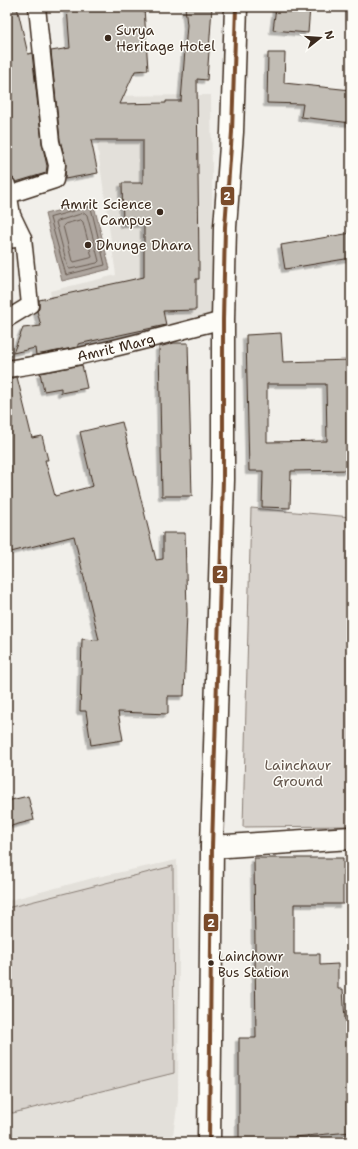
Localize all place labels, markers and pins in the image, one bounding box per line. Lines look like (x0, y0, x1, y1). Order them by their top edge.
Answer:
place label: Surya Heritage Hotel (116, 21, 216, 55)
marker: Surya Heritage Hotel (103, 33, 113, 43)
place label: Amrit Science Campus (60, 195, 152, 229)
marker: Amrit Science Campus (155, 207, 165, 217)
place label: Dhunge Dhara (96, 236, 192, 254)
marker: Dhunge Dhara (83, 240, 93, 250)
place label: Lainchowr Bus Station (218, 948, 289, 981)
marker: Lainchowr Bus Station (206, 958, 216, 968)

